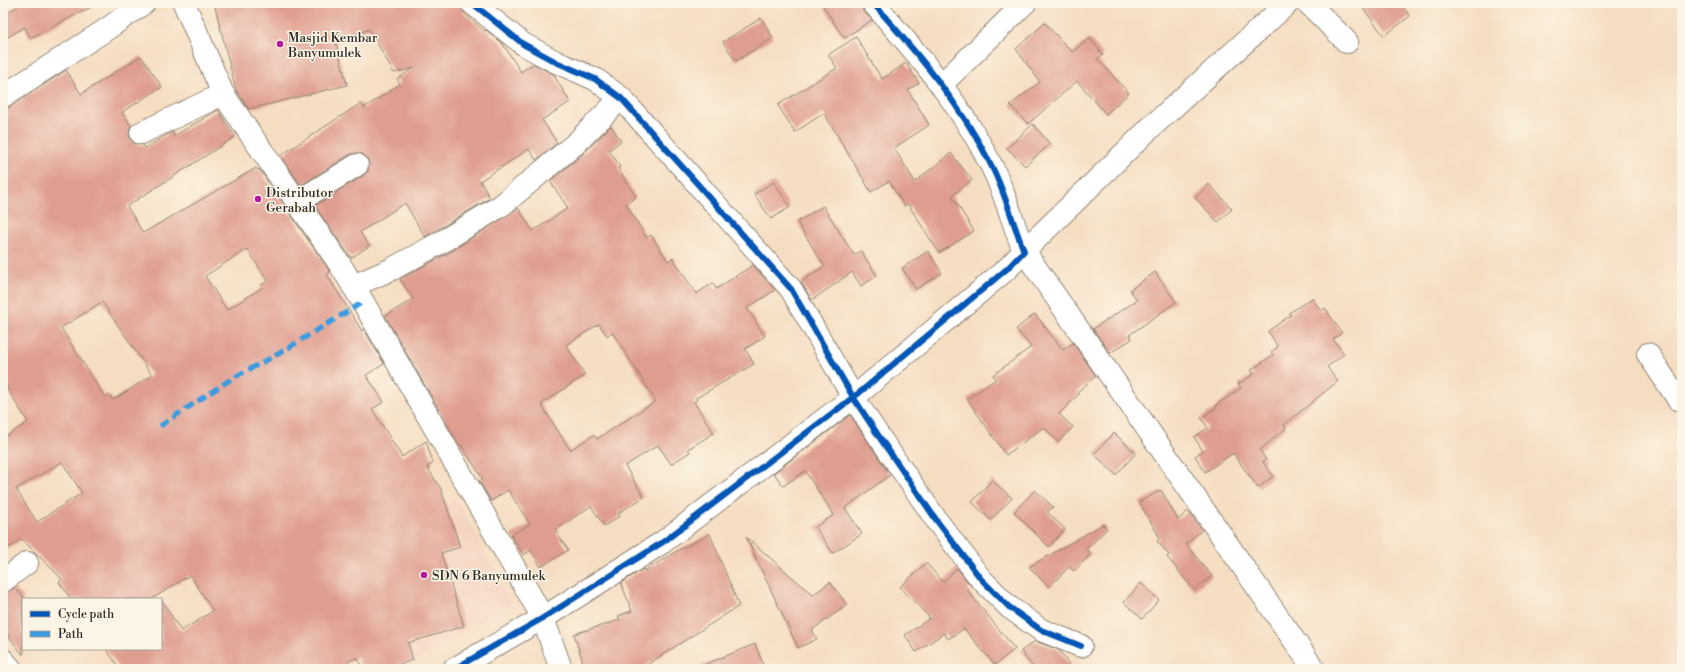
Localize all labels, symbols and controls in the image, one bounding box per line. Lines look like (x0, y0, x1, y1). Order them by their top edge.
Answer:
place label: Masjid Kembar Banyumulek (287, 30, 378, 61)
marker: Masjid Kembar Banyumulek (275, 39, 285, 49)
place label: Distributor Gerabah (266, 185, 334, 216)
marker: Distributor Gerabah (253, 194, 263, 204)
place label: SDN 6 Banyumulek (432, 568, 547, 584)
marker: SDN 6 Banyumulek (419, 570, 429, 580)
legend (22, 598, 162, 650)
text: Cycle path (58, 607, 114, 622)
text: Path (58, 627, 83, 642)

